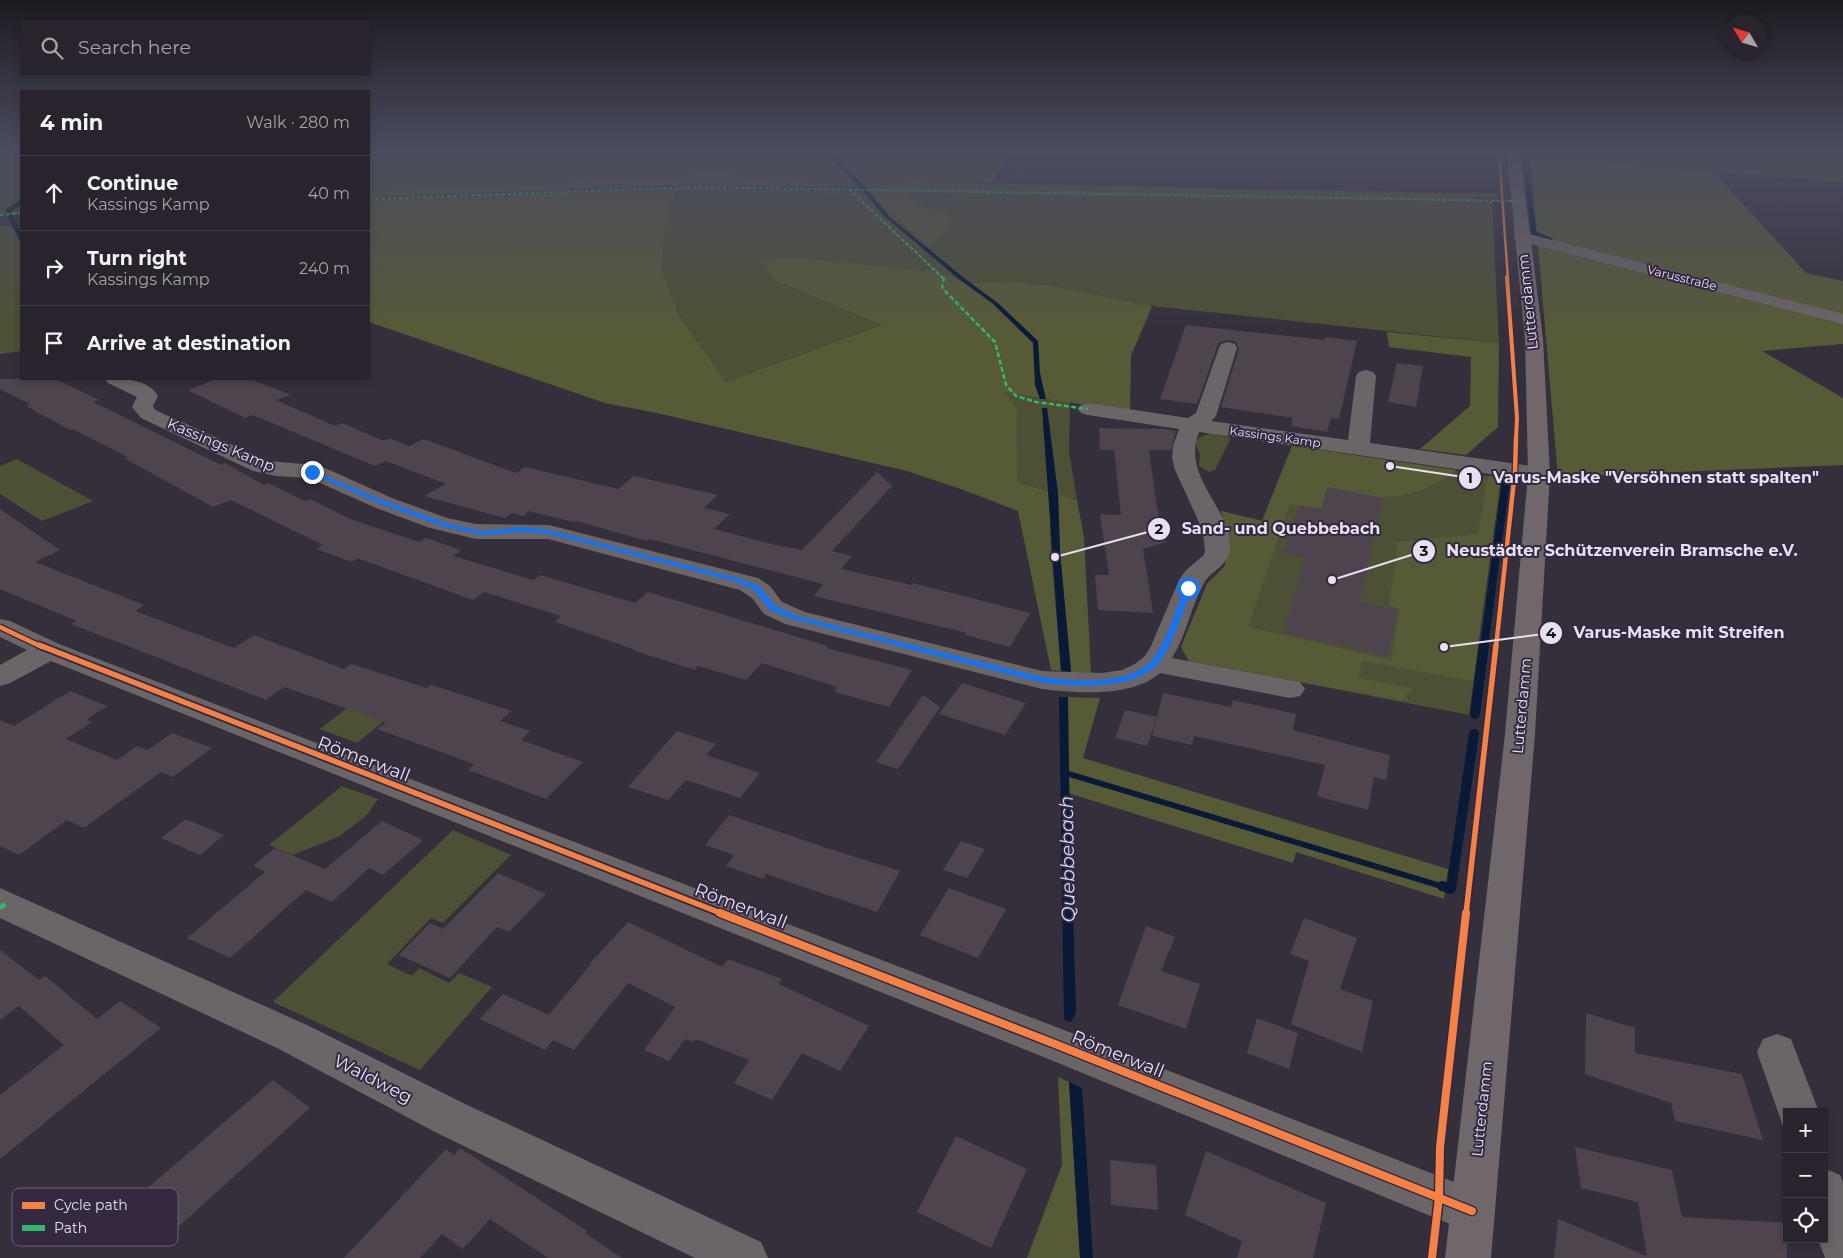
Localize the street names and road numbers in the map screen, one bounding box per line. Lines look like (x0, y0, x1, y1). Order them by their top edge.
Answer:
street label: Lutterdamm (1513, 253, 1542, 351)
street label: Varusstraße (1646, 262, 1718, 293)
street label: Kassings Kamp (165, 413, 278, 476)
street label: Kassings Kamp (1228, 423, 1322, 450)
street label: Lutterdamm (1508, 657, 1535, 755)
street label: Römerwall (315, 731, 413, 787)
street label: Römerwall (692, 878, 790, 934)
street label: Römerwall (1069, 1026, 1167, 1082)
street label: Waldweg (330, 1050, 416, 1108)
street label: Lutterdamm (1467, 1060, 1496, 1158)

